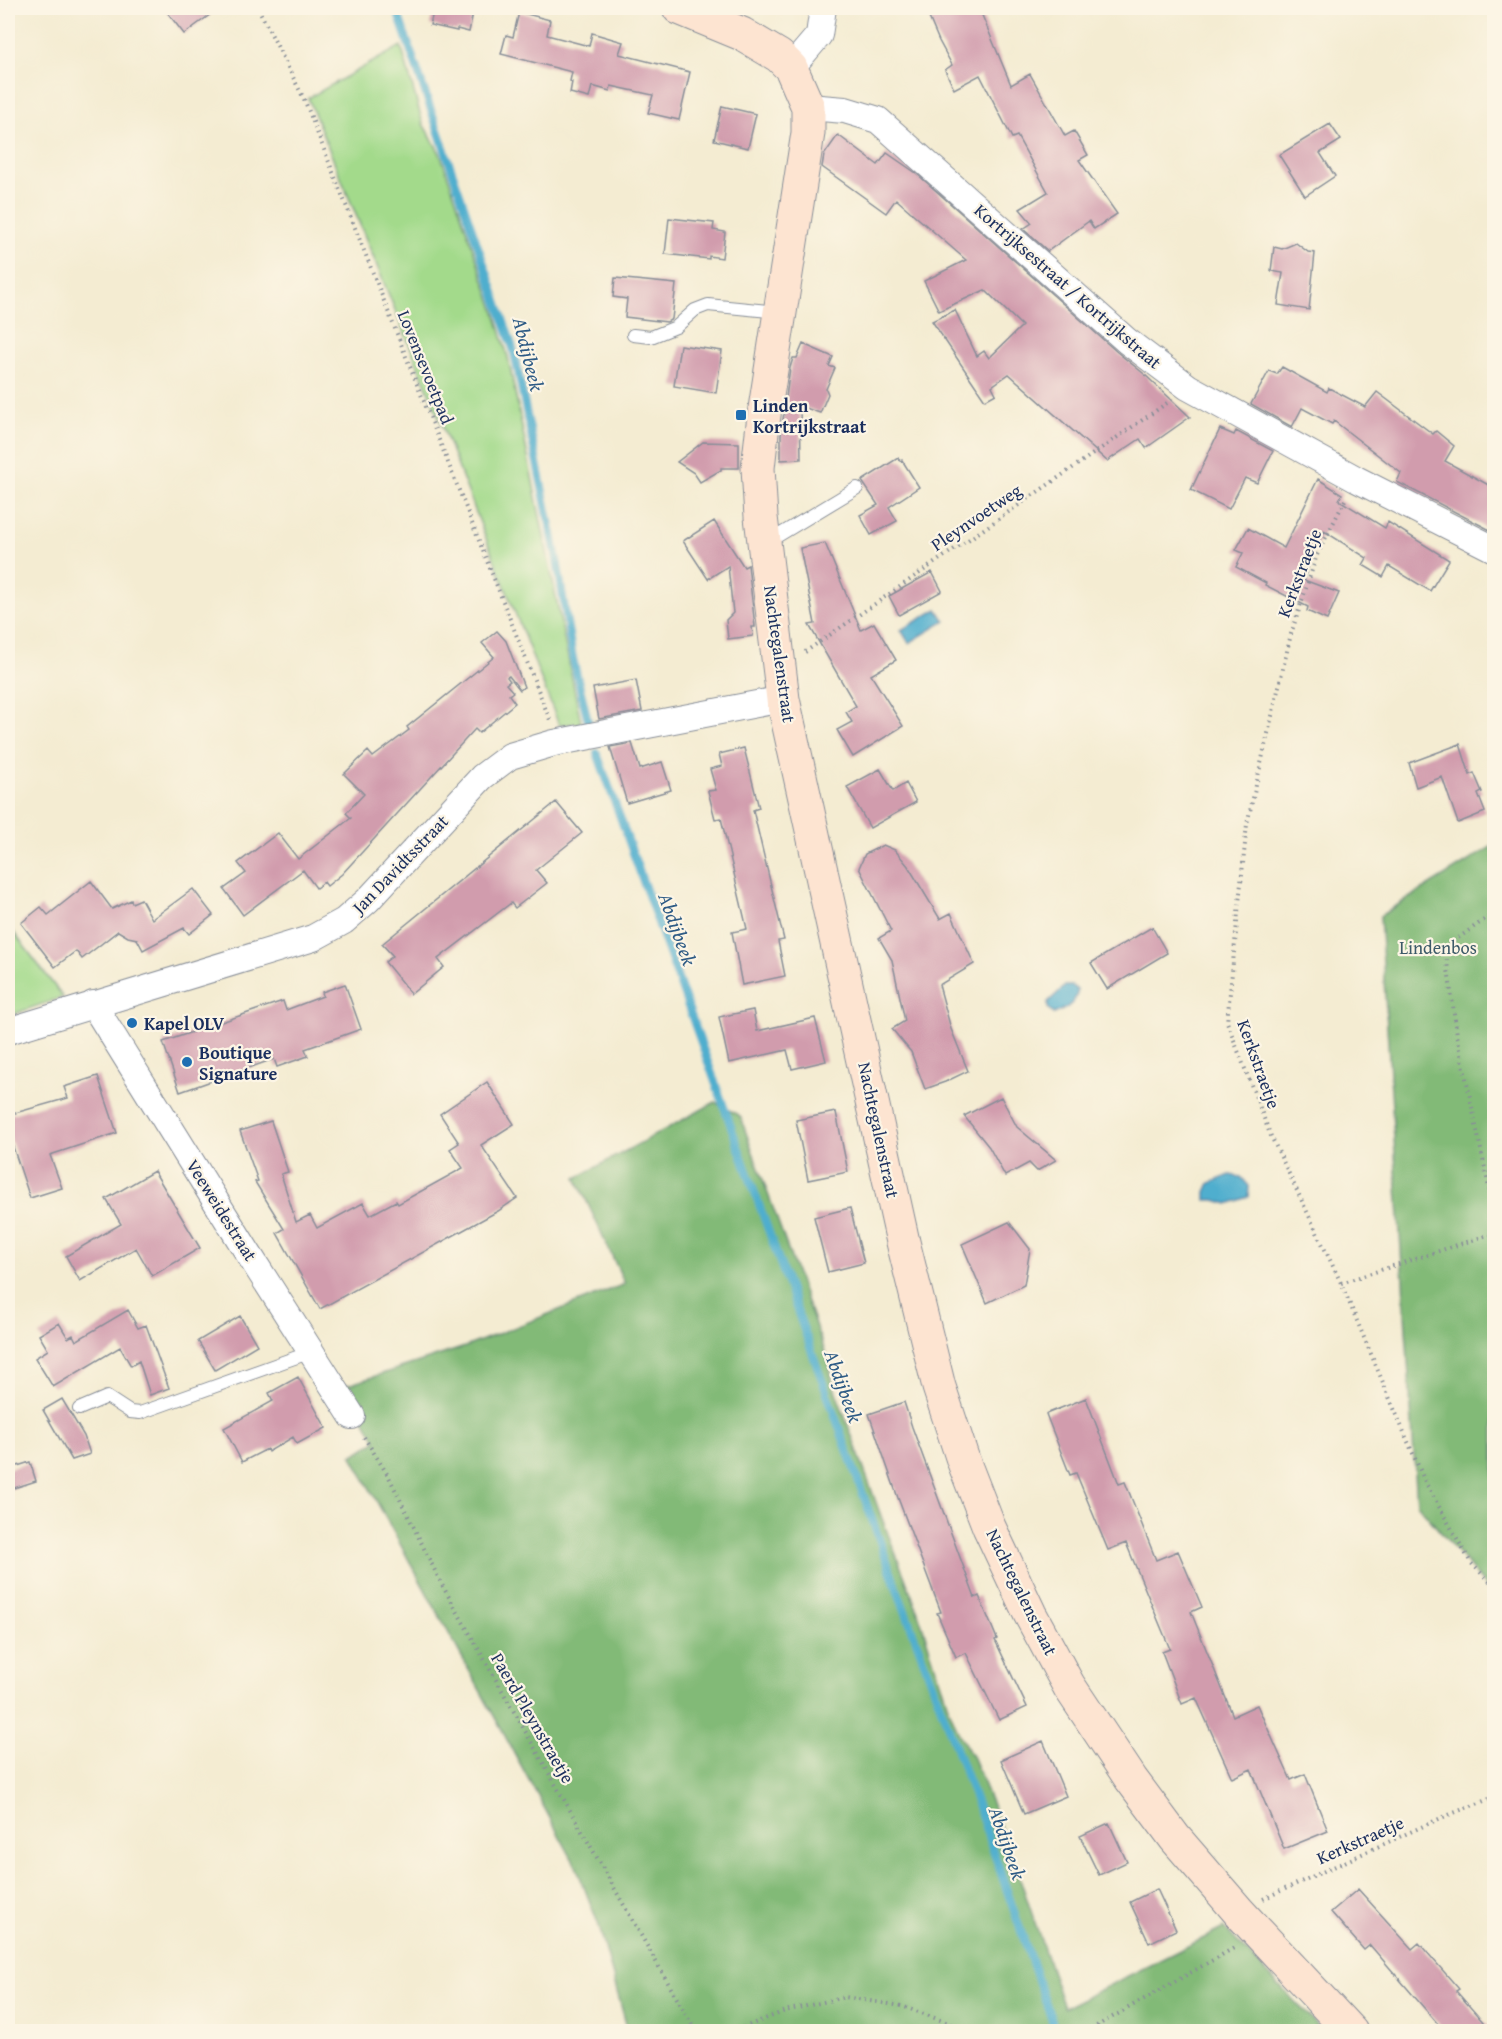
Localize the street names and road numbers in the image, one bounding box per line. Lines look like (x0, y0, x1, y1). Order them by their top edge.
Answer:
street label: Kortrijksestraat / Kortrijkstraat (968, 197, 1168, 375)
street label: Lovensevoetpad (391, 306, 461, 428)
street label: Pleynvoetweg (925, 477, 1027, 557)
street label: Kerkstraetje (1270, 525, 1328, 621)
street label: Nachtegalenstraat (757, 584, 803, 725)
street label: Jan Davidtsstraat (344, 808, 455, 921)
street label: Kerkstraetje (1230, 1016, 1288, 1112)
street label: Nachtegalenstraat (851, 1060, 907, 1201)
street label: Veeweidestraat (180, 1154, 264, 1267)
street label: Nachtegalenstraat (980, 1524, 1065, 1661)
street label: Paerd Pleynstraetje (485, 1648, 581, 1788)
street label: Kerkstraetje (1312, 1809, 1408, 1871)

